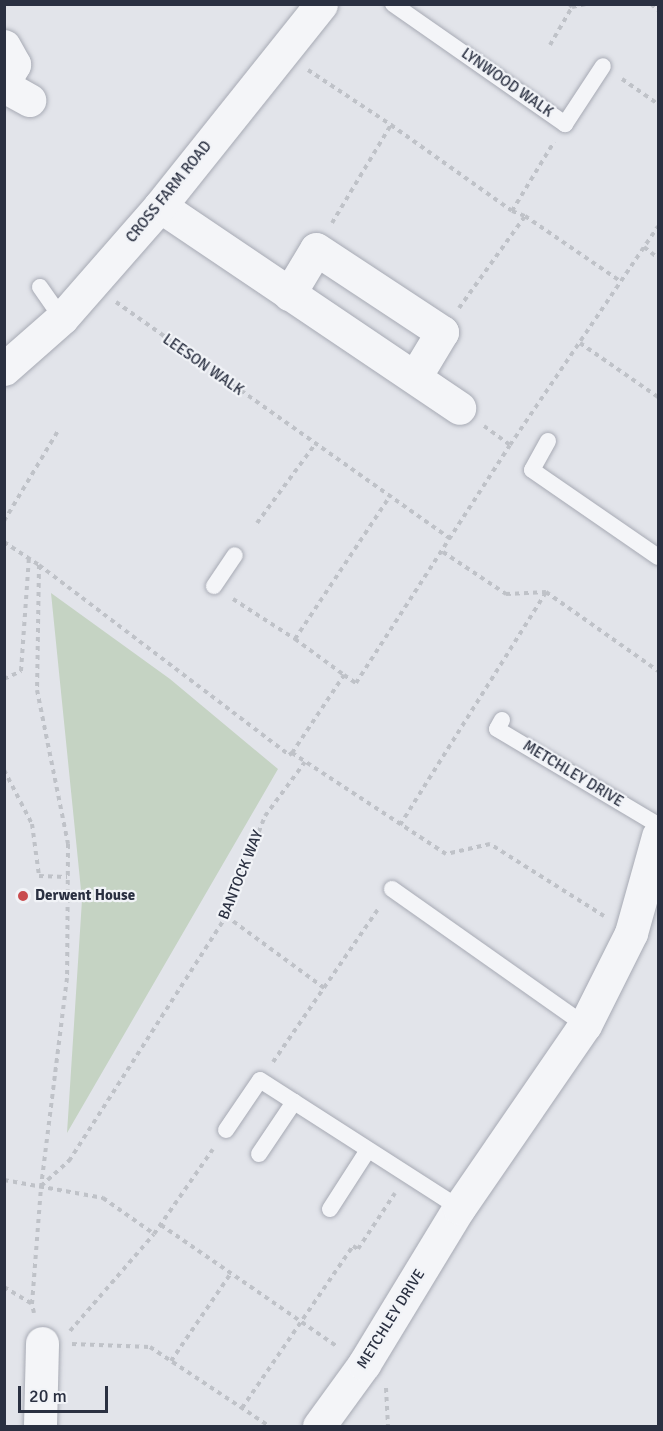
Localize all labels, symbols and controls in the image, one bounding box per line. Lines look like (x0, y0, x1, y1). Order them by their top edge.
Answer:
street label: LYNWOOD WALK (458, 45, 556, 121)
street label: CROSS FARM ROAD (123, 138, 215, 246)
street label: LEESON WALK (159, 331, 247, 399)
street label: METCHLEY DRIVE (520, 737, 626, 811)
street label: BANTOCK WAY (215, 828, 267, 922)
place label: Derwent House (35, 887, 135, 905)
marker: Derwent House (16, 889, 30, 903)
street label: METCHLEY DRIVE (353, 1266, 429, 1372)
scale bar (21, 1374, 111, 1412)
text: 20 m (29, 1385, 67, 1407)

